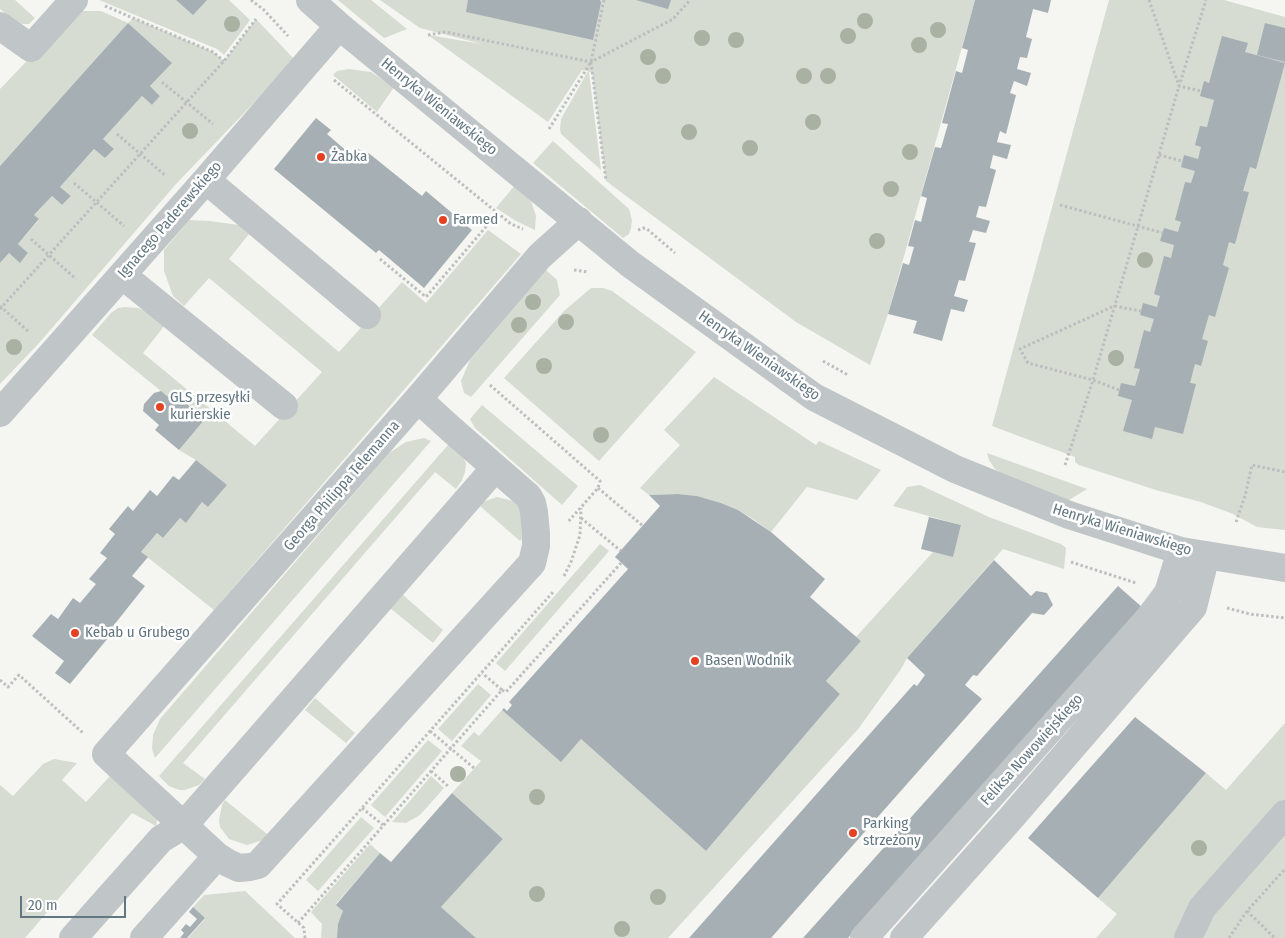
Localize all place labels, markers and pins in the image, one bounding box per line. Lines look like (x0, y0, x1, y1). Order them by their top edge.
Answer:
place label: Żabka (331, 148, 367, 166)
marker: Żabka (315, 151, 327, 163)
place label: Farmed (453, 211, 498, 229)
marker: Farmed (437, 214, 449, 226)
place label: GLS przesyłki kurierskie (170, 389, 250, 424)
marker: GLS przesyłki kurierskie (154, 401, 166, 413)
place label: Kebab u Grubego (85, 624, 190, 642)
marker: Kebab u Grubego (69, 627, 81, 639)
place label: Basen Wodnik (705, 652, 791, 670)
marker: Basen Wodnik (689, 655, 701, 667)
place label: Parking strzeżony (863, 815, 921, 850)
marker: Parking strzeżony (847, 827, 859, 839)

